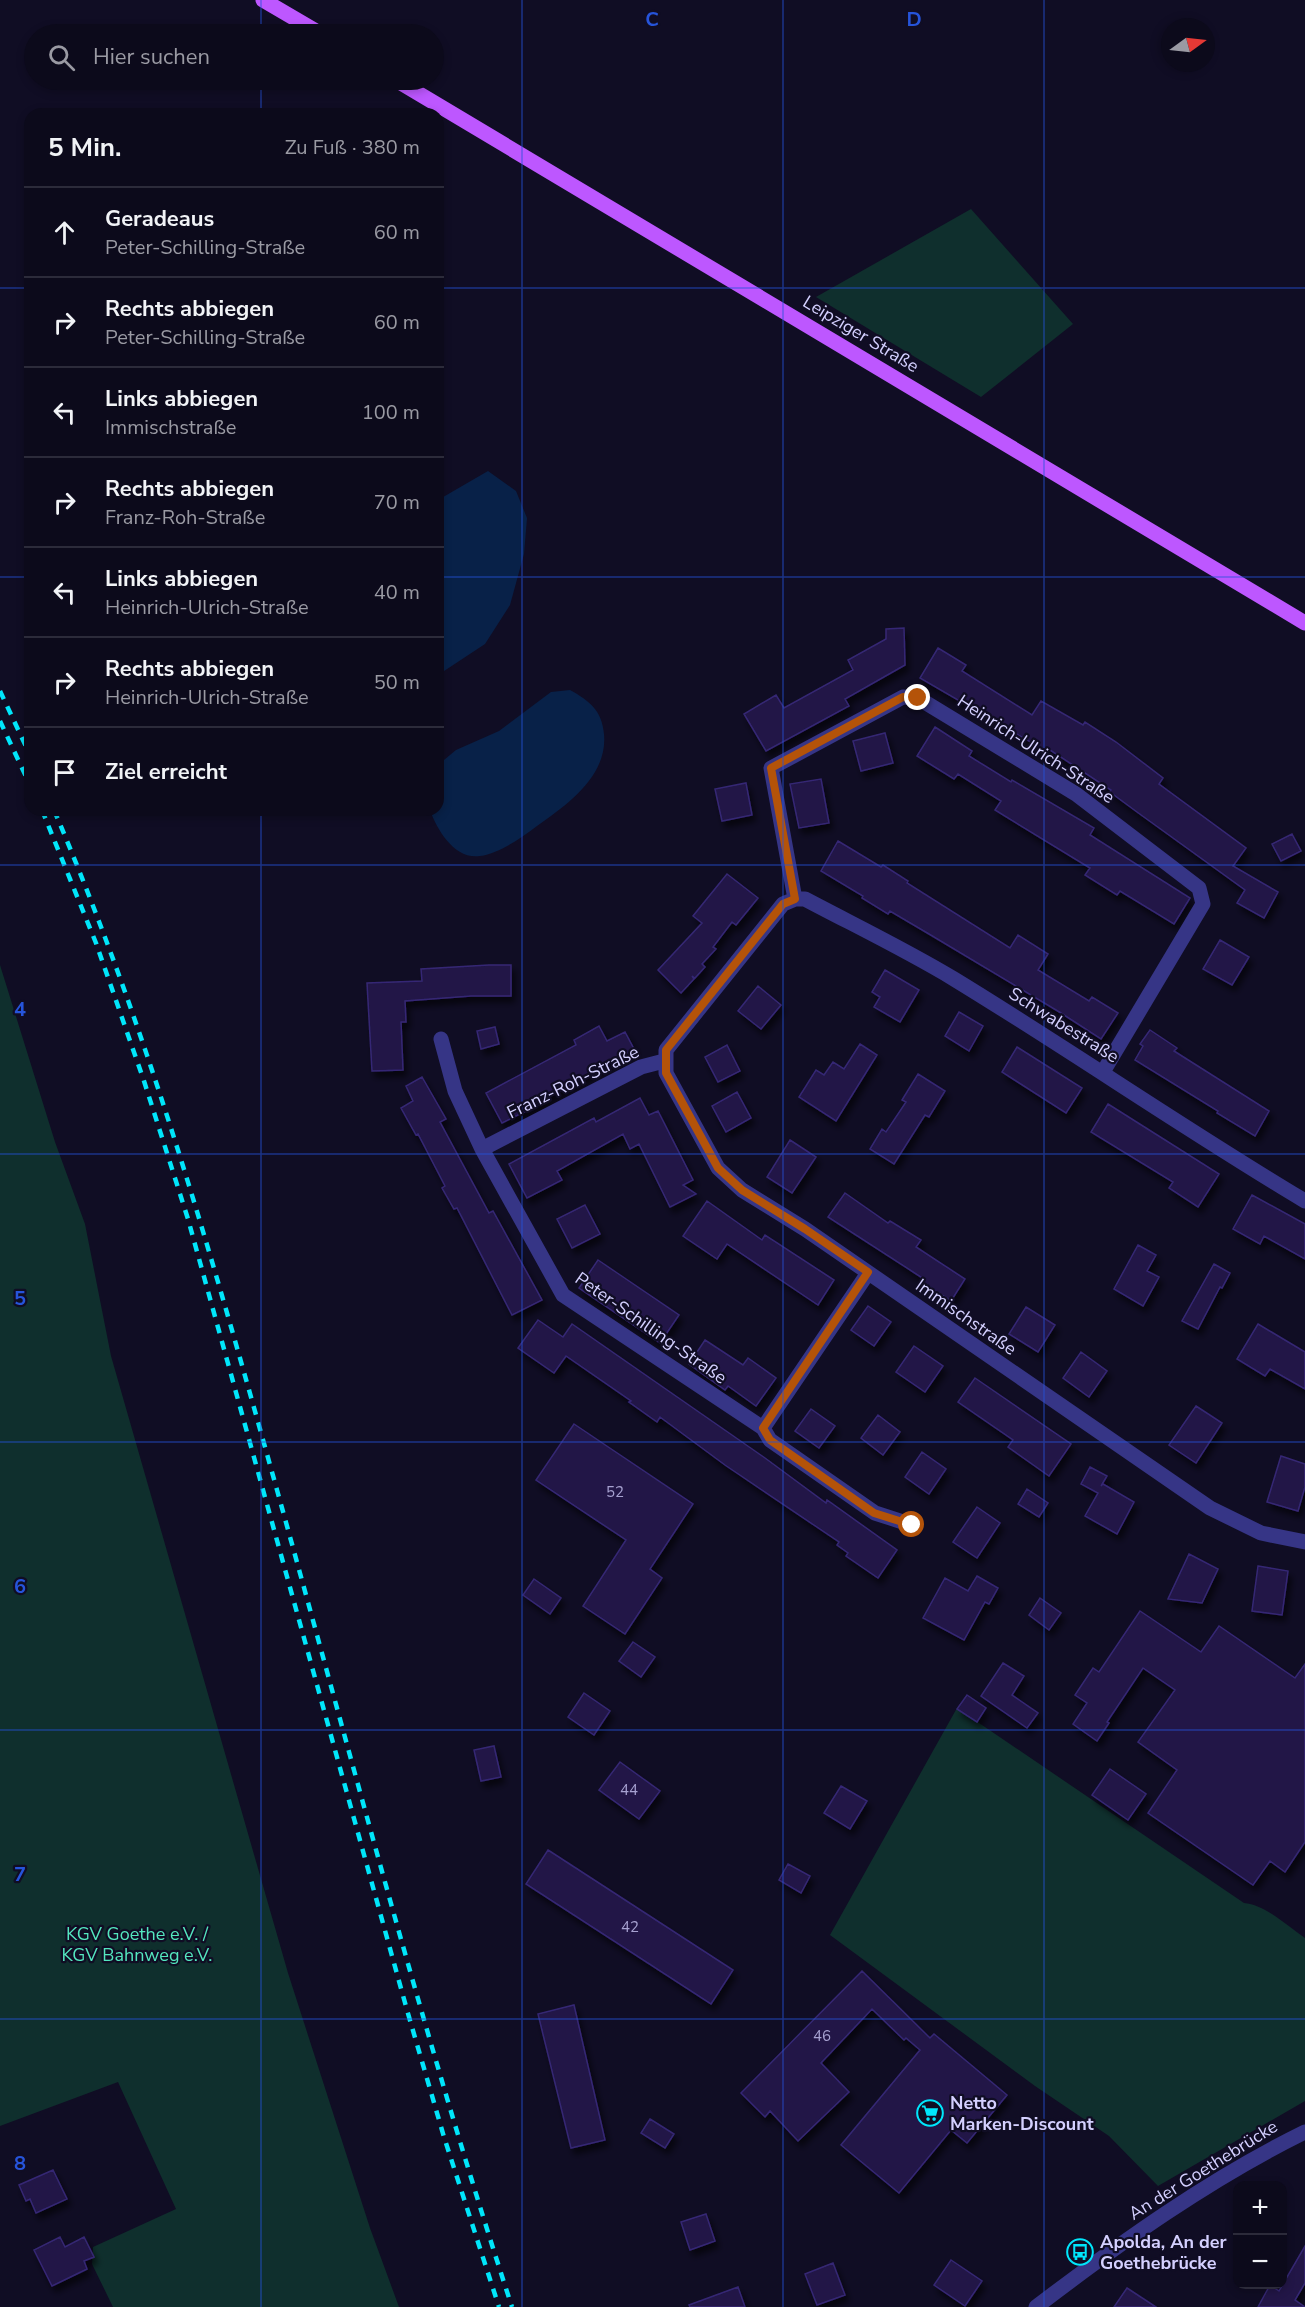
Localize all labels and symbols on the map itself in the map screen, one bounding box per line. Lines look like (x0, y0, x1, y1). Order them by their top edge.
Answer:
text: C (645, 6, 659, 33)
text: D (906, 6, 922, 33)
north arrow (1161, 18, 1215, 72)
street label: Leipziger Straße (799, 290, 923, 378)
route end (904, 684, 930, 710)
street label: Heinrich-Ulrich-Straße (953, 689, 1119, 809)
street label: Schwabestraße (1004, 982, 1124, 1068)
text: 4 (14, 996, 26, 1023)
street label: Franz-Roh-Straße (503, 1040, 643, 1124)
street label: Peter-Schilling-Straße (570, 1266, 732, 1390)
street label: Immischstraße (911, 1273, 1021, 1361)
text: 5 (14, 1285, 26, 1312)
house number: 52 (606, 1482, 624, 1502)
route start (898, 1511, 924, 1537)
text: 6 (14, 1573, 26, 1600)
house number: 44 (620, 1780, 638, 1800)
text: 7 (14, 1861, 26, 1888)
house number: 42 (621, 1917, 639, 1937)
park label: KGV Goethe e.V. / KGV Bahnweg e.V. (62, 1922, 212, 1967)
house number: 46 (813, 2026, 831, 2046)
place label: Netto Marken-Discount (950, 2091, 1094, 2136)
supermarket icon: Netto Marken-Discount (915, 2098, 945, 2128)
street label: An der Goethebrücke (1124, 2114, 1282, 2226)
text: 8 (14, 2150, 26, 2177)
place label: Apolda, An der Goethebrücke (1100, 2230, 1227, 2275)
bus stop icon: Apolda, An der Goethebrücke (1065, 2237, 1095, 2267)

